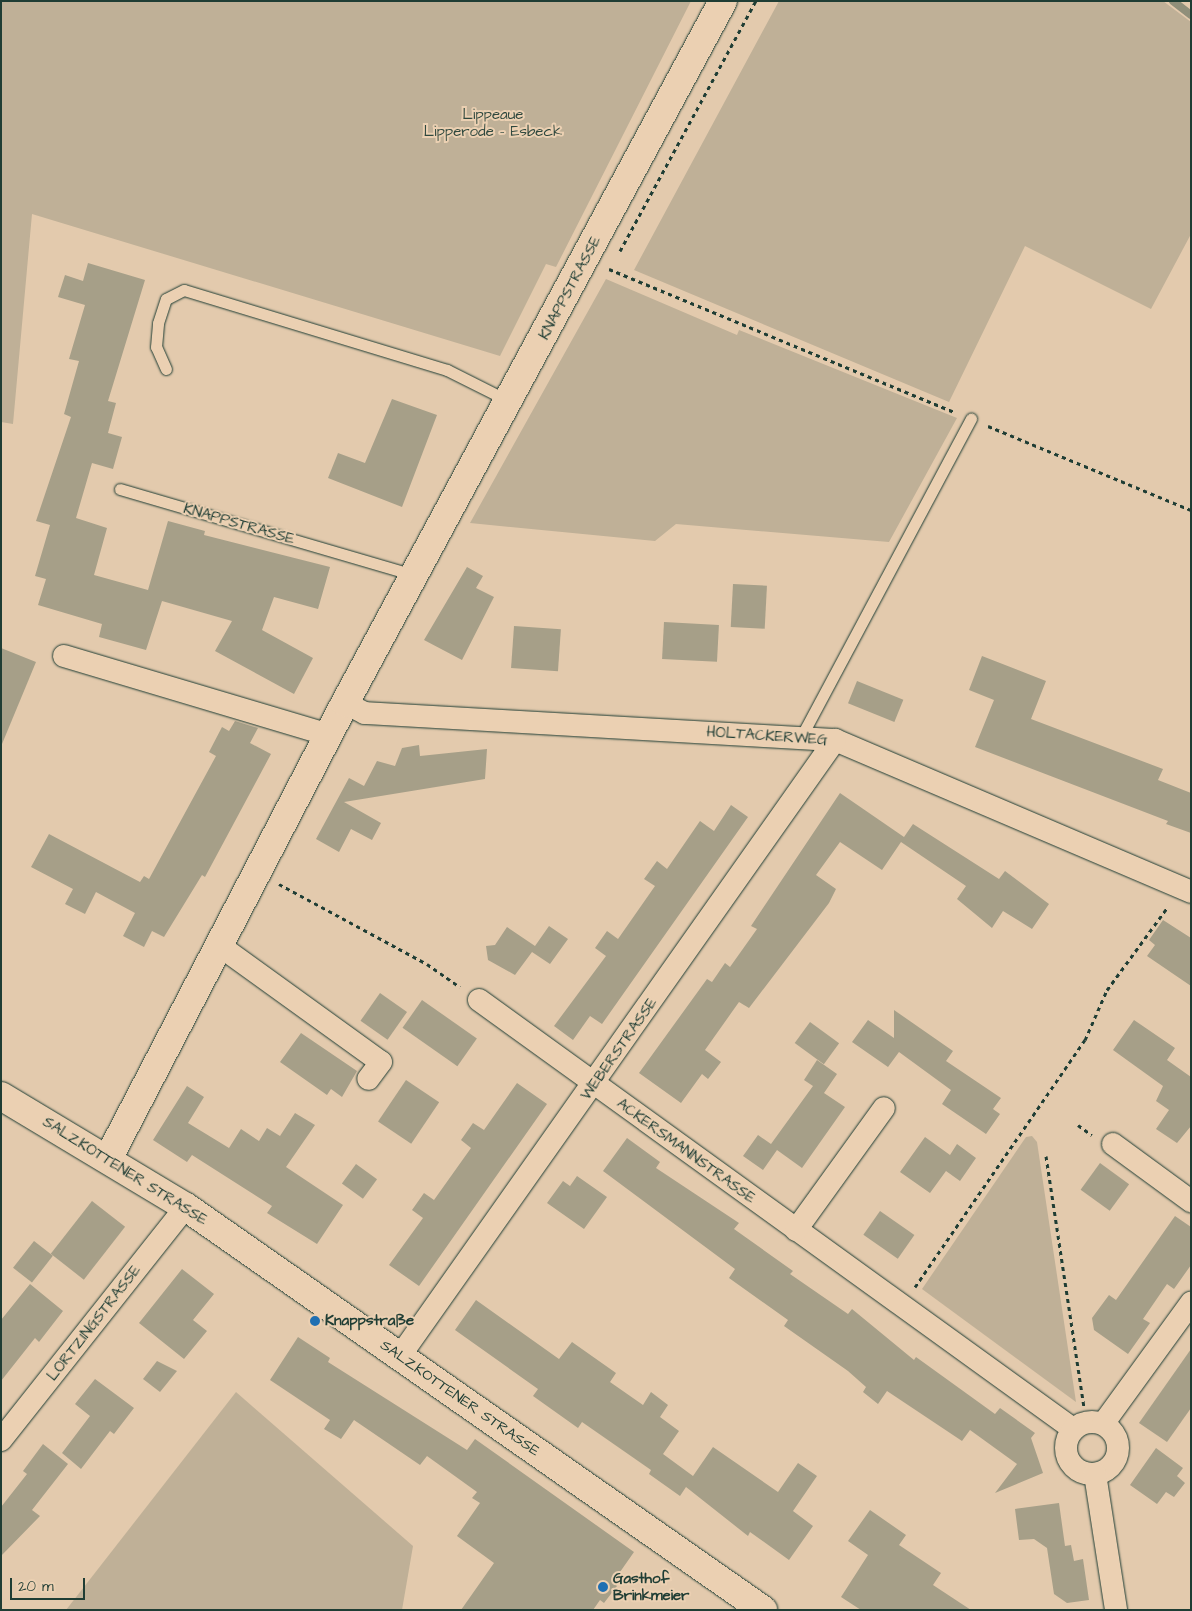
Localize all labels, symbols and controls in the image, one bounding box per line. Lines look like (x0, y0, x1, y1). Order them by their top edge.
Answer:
park label: Lippeaue Lipperode - Esbeck (424, 105, 562, 140)
street label: KNAPPSTRASSE (535, 233, 605, 343)
street label: KNAPPSTRASSE (181, 500, 297, 548)
street label: HOLTACKERWEG (706, 723, 828, 749)
street label: WEBERSTRASSE (577, 994, 661, 1104)
street label: ACKERSMANNSTRASSE (613, 1095, 759, 1207)
street label: SALZKOTTENER STRASSE (39, 1113, 211, 1229)
street label: LORTZINGSTRASSE (43, 1262, 145, 1384)
place label: Knappstraße (325, 1312, 414, 1330)
marker: Knappstraße (309, 1315, 321, 1327)
street label: SALZKOTTENER STRASSE (377, 1336, 543, 1460)
scale bar (12, 1568, 88, 1600)
place label: Gasthof Brinkmeier (613, 1569, 689, 1604)
text: 20 m (18, 1576, 54, 1597)
marker: Gasthof Brinkmeier (597, 1581, 609, 1593)

